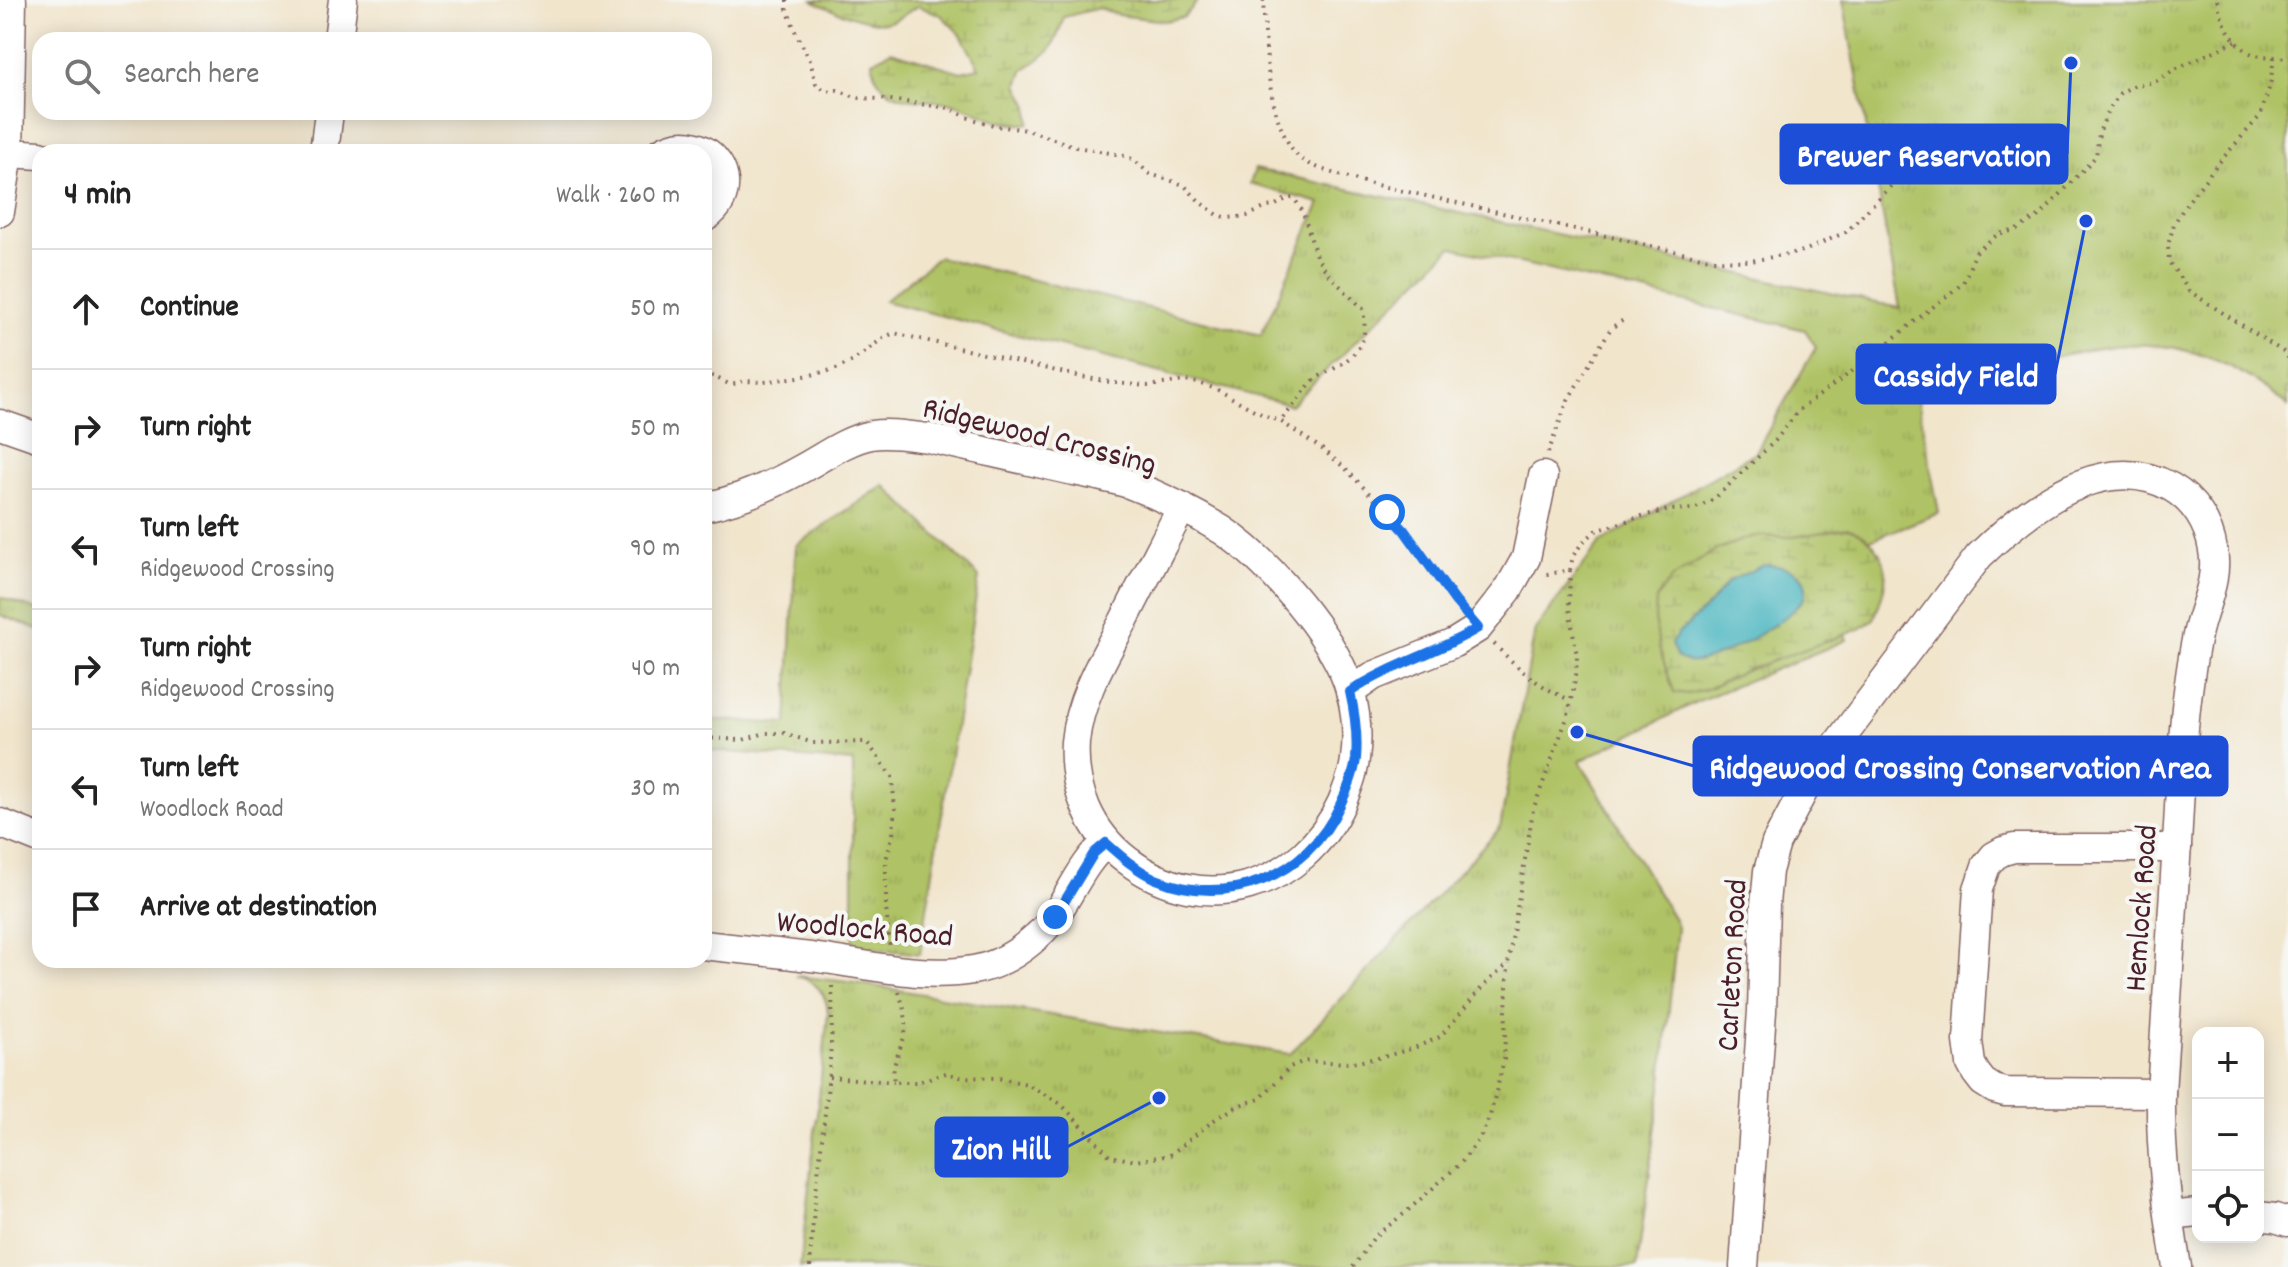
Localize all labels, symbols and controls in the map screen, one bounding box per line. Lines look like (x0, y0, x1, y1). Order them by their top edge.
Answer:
search box (32, 32, 712, 120)
icon: search (60, 54, 104, 98)
text: Search here (124, 55, 260, 98)
callout: Brewer Reservation (1781, 125, 2067, 183)
text: Brewer Reservation (1797, 135, 2051, 184)
text: 4 min (64, 172, 131, 221)
text: Walk · 260 m (556, 178, 680, 215)
icon: ahead (64, 287, 108, 331)
text: Continue (140, 288, 239, 331)
text: 50 m (630, 291, 680, 328)
callout: Cassidy Field (1857, 345, 2055, 403)
text: Cassidy Field (1873, 355, 2039, 404)
street label: Ridgewood Crossing (917, 388, 1161, 490)
icon: right (64, 407, 108, 451)
text: Turn right (140, 408, 251, 451)
text: 50 m (630, 411, 680, 448)
route start (1369, 494, 1405, 530)
text: Turn left (140, 509, 239, 552)
icon: left (64, 527, 108, 571)
text: 90 m (630, 531, 680, 568)
text: Ridgewood Crossing (140, 552, 335, 589)
text: Turn right (140, 629, 251, 672)
icon: right (64, 647, 108, 691)
text: 40 m (631, 651, 680, 688)
text: Ridgewood Crossing (140, 672, 335, 709)
callout: Ridgewood Crossing Conservation Area (1694, 737, 2227, 795)
text: Ridgewood Crossing Conservation Area (1709, 747, 2212, 796)
text: Turn left (140, 749, 239, 792)
icon: left (64, 767, 108, 811)
text: 30 m (630, 771, 680, 808)
text: Woodlock Road (140, 792, 284, 829)
street label: Hemlock Road (2115, 823, 2173, 993)
street label: Carleton Road (1708, 878, 1762, 1053)
icon: arrive (64, 887, 108, 931)
text: Arrive at destination (140, 888, 377, 931)
route end (1037, 899, 1073, 935)
street label: Woodlock Road (774, 901, 955, 963)
map controls (2192, 1027, 2264, 1243)
button: + (2192, 1027, 2264, 1099)
button: − (2192, 1099, 2264, 1171)
callout: Zion Hill (936, 1118, 1067, 1176)
text: Zion Hill (951, 1128, 1052, 1177)
button: locate (2192, 1171, 2264, 1243)

